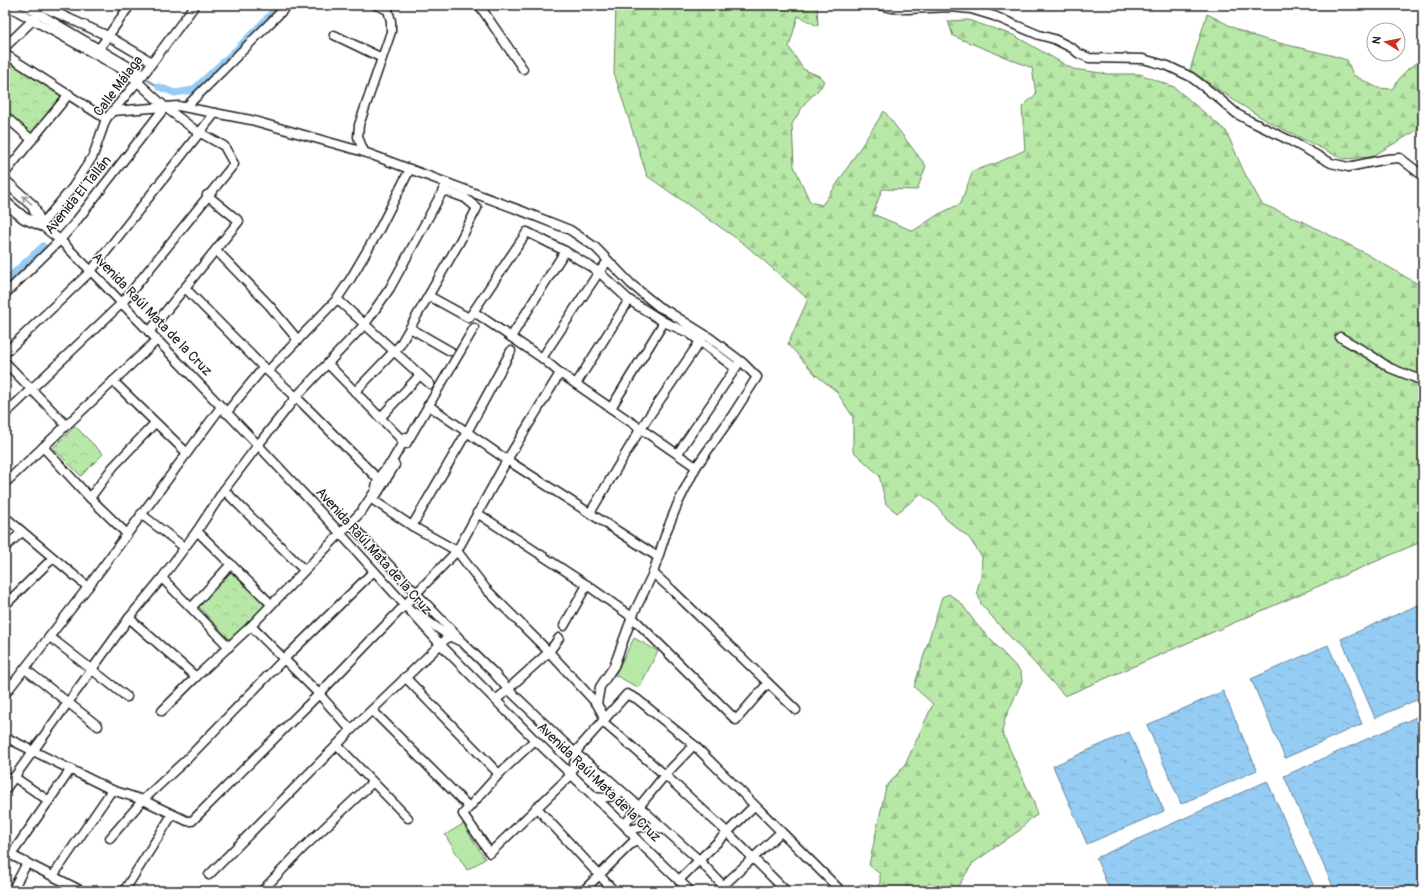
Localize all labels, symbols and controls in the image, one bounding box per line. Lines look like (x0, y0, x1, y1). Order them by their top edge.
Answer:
north arrow (1366, 22, 1406, 62)
text: N (1370, 35, 1384, 45)
street label: Calle Málaga (90, 52, 146, 120)
street label: Avenida El Tallán (41, 152, 115, 238)
one-way arrow (22, 196, 32, 205)
street label: Avenida Raúl Mata de la Cruz (88, 249, 216, 379)
street label: Avenida Raúl Mata de la Cruz (312, 484, 436, 618)
street label: Avenida Raúl Mata de la Cruz (534, 718, 664, 846)

